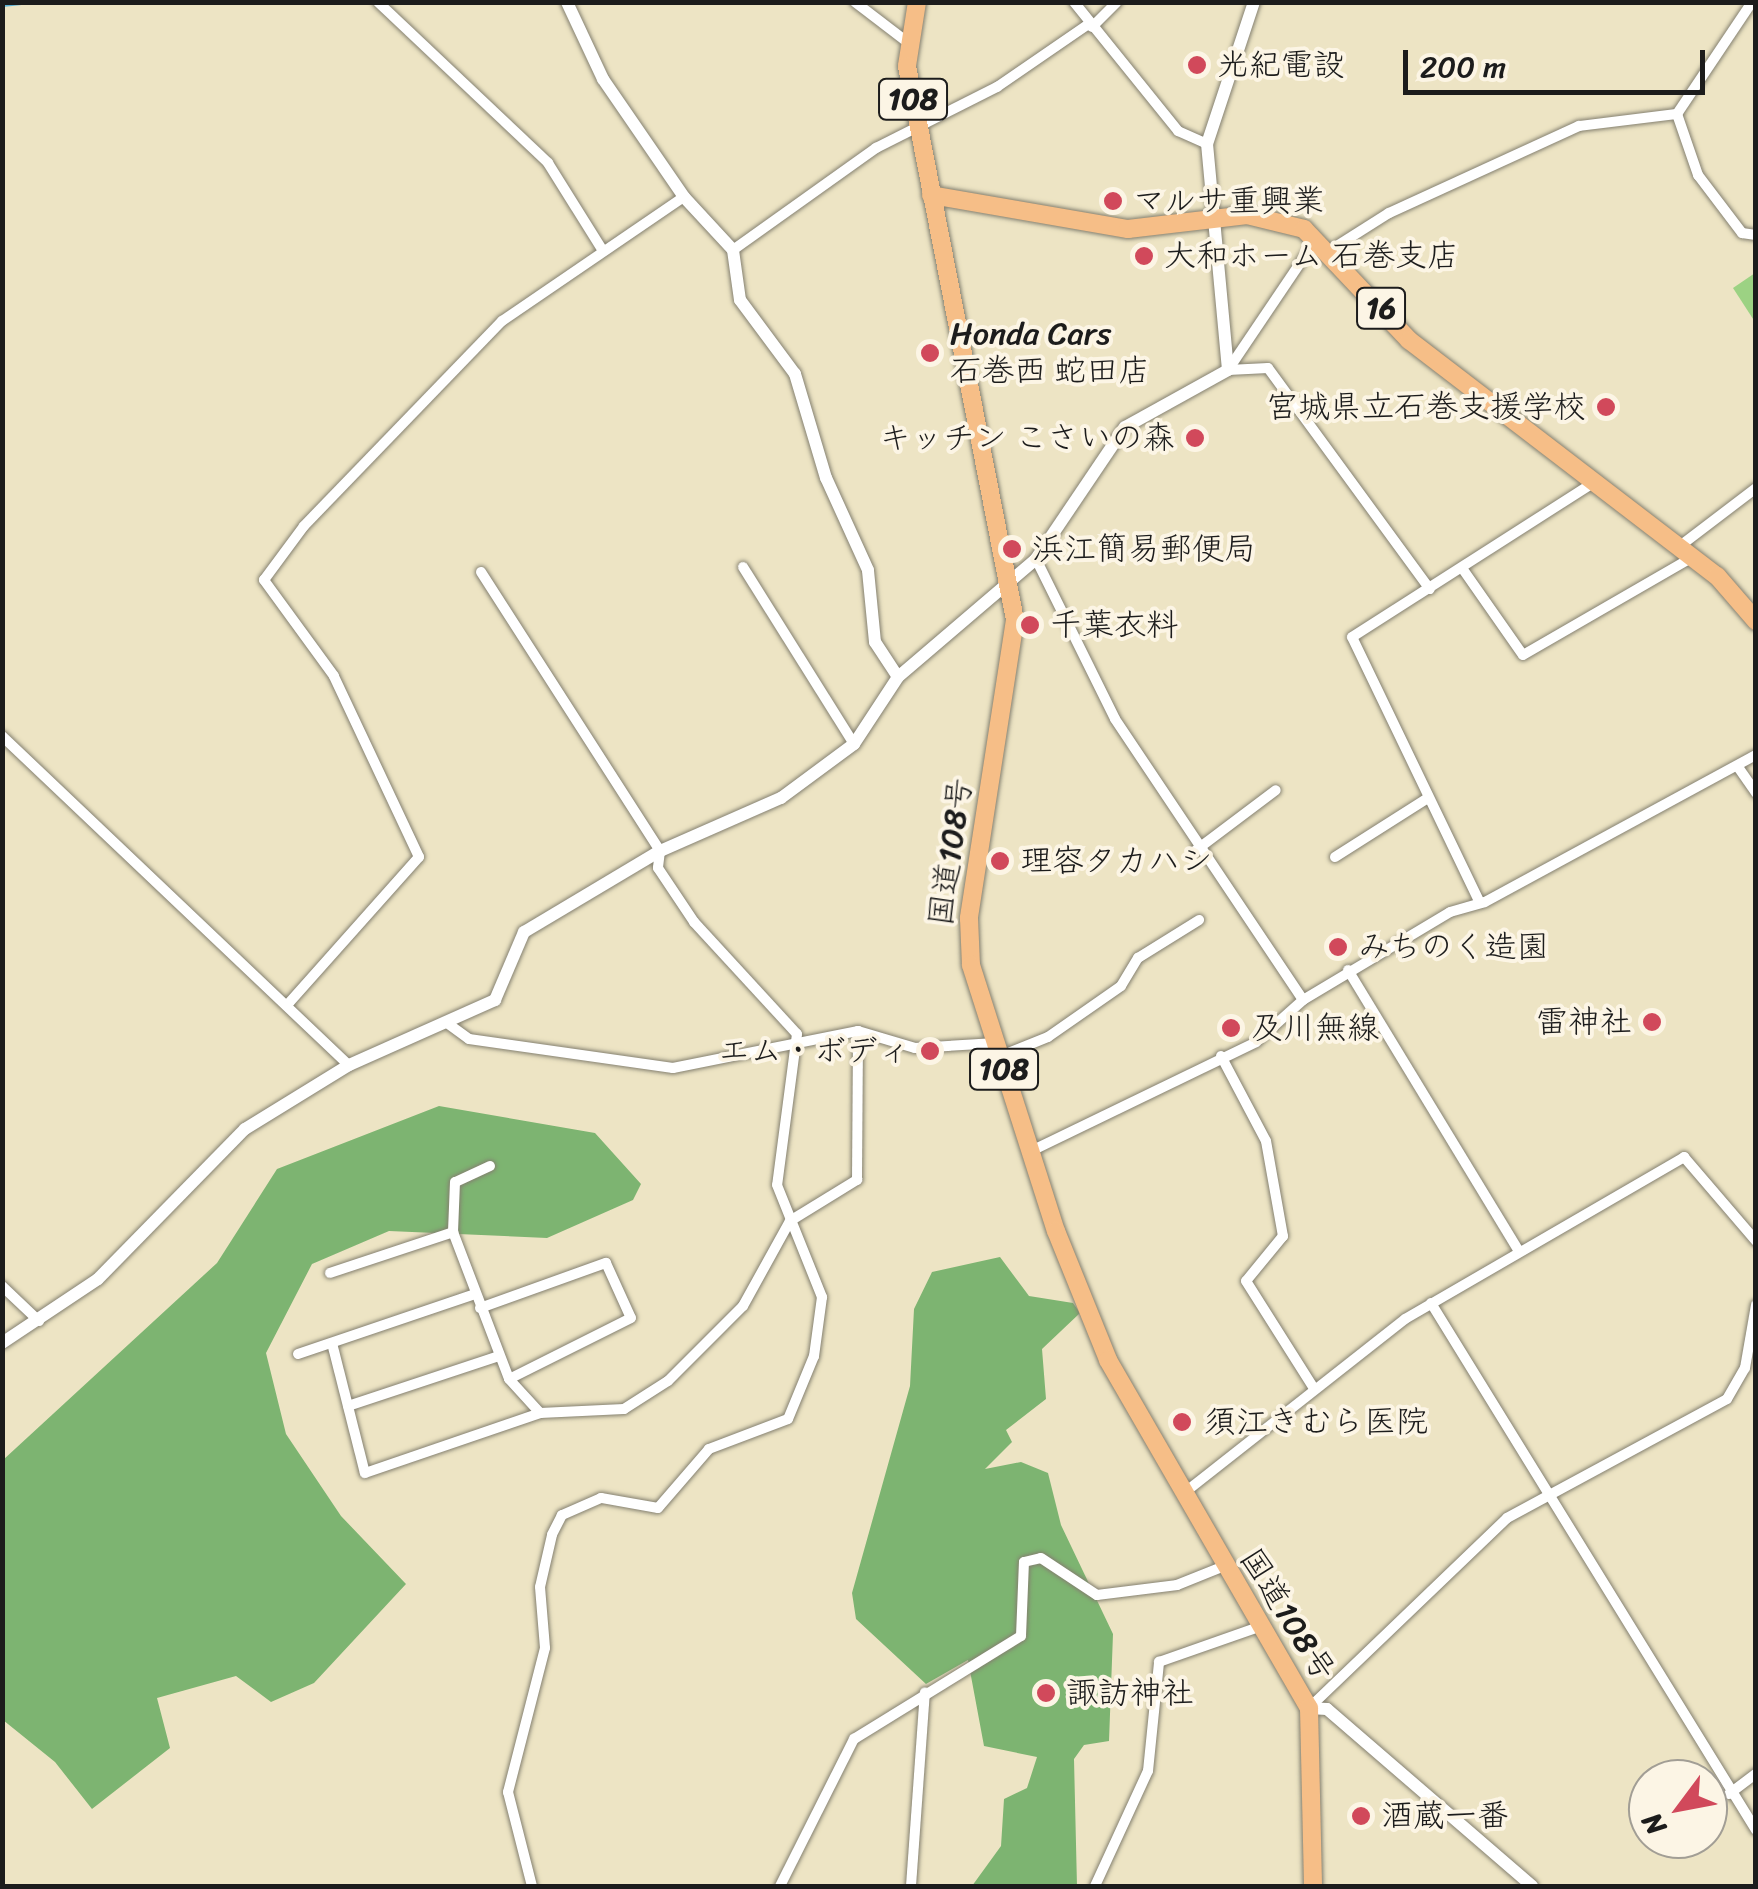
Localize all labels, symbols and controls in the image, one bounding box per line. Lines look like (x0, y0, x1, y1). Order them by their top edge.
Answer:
scale bar (1408, 30, 1710, 92)
text: 200 m (1420, 40, 1506, 94)
place label: 光紀電設 (1217, 46, 1345, 84)
marker: 光紀電設 (1186, 54, 1208, 76)
road number: 108 (878, 74, 948, 124)
place label: マルサ重興業 (1133, 182, 1325, 220)
marker: マルサ重興業 (1102, 190, 1124, 212)
place label: 大和ホーム 石巻支店 (1164, 237, 1460, 275)
marker: 大和ホーム 石巻支店 (1133, 245, 1155, 267)
road number: 16 (1356, 283, 1406, 333)
place label: Honda Cars 石巻西 蛇田店 (950, 316, 1150, 391)
marker: Honda Cars 石巻西 蛇田店 (919, 342, 941, 364)
place label: 宮城県立石巻支援学校 (1266, 388, 1586, 426)
marker: 宮城県立石巻支援学校 (1595, 396, 1617, 418)
place label: キッチン こさいの森 (879, 419, 1175, 457)
marker: キッチン こさいの森 (1184, 427, 1206, 449)
place label: 浜江簡易郵便局 (1032, 530, 1256, 568)
marker: 浜江簡易郵便局 (1001, 538, 1023, 560)
place label: 千葉衣料 (1050, 606, 1178, 644)
marker: 千葉衣料 (1019, 614, 1041, 636)
street label: 国道108号 (922, 775, 980, 929)
place label: 理容タカハシ (1020, 842, 1212, 880)
marker: 理容タカハシ (989, 850, 1011, 872)
place label: みちのく造園 (1358, 928, 1550, 966)
marker: みちのく造園 (1327, 936, 1349, 958)
place label: 雷神社 (1536, 1003, 1632, 1041)
place label: 及川無線 (1251, 1009, 1379, 1047)
marker: 雷神社 (1641, 1011, 1663, 1033)
marker: 及川無線 (1220, 1017, 1242, 1039)
place label: エム・ボディ (718, 1032, 910, 1070)
marker: エム・ボディ (919, 1040, 941, 1062)
road number: 108 (969, 1044, 1039, 1094)
place label: 須江きむら医院 (1204, 1403, 1428, 1441)
marker: 須江きむら医院 (1169, 1409, 1195, 1435)
street label: 国道108号 (1231, 1542, 1343, 1688)
place label: 諏訪神社 (1066, 1674, 1194, 1712)
marker: 諏訪神社 (1035, 1682, 1057, 1704)
north arrow (1628, 1759, 1728, 1859)
place label: 酒蔵一番 (1381, 1797, 1509, 1835)
text: N (1628, 1803, 1680, 1845)
marker: 酒蔵一番 (1350, 1805, 1372, 1827)

